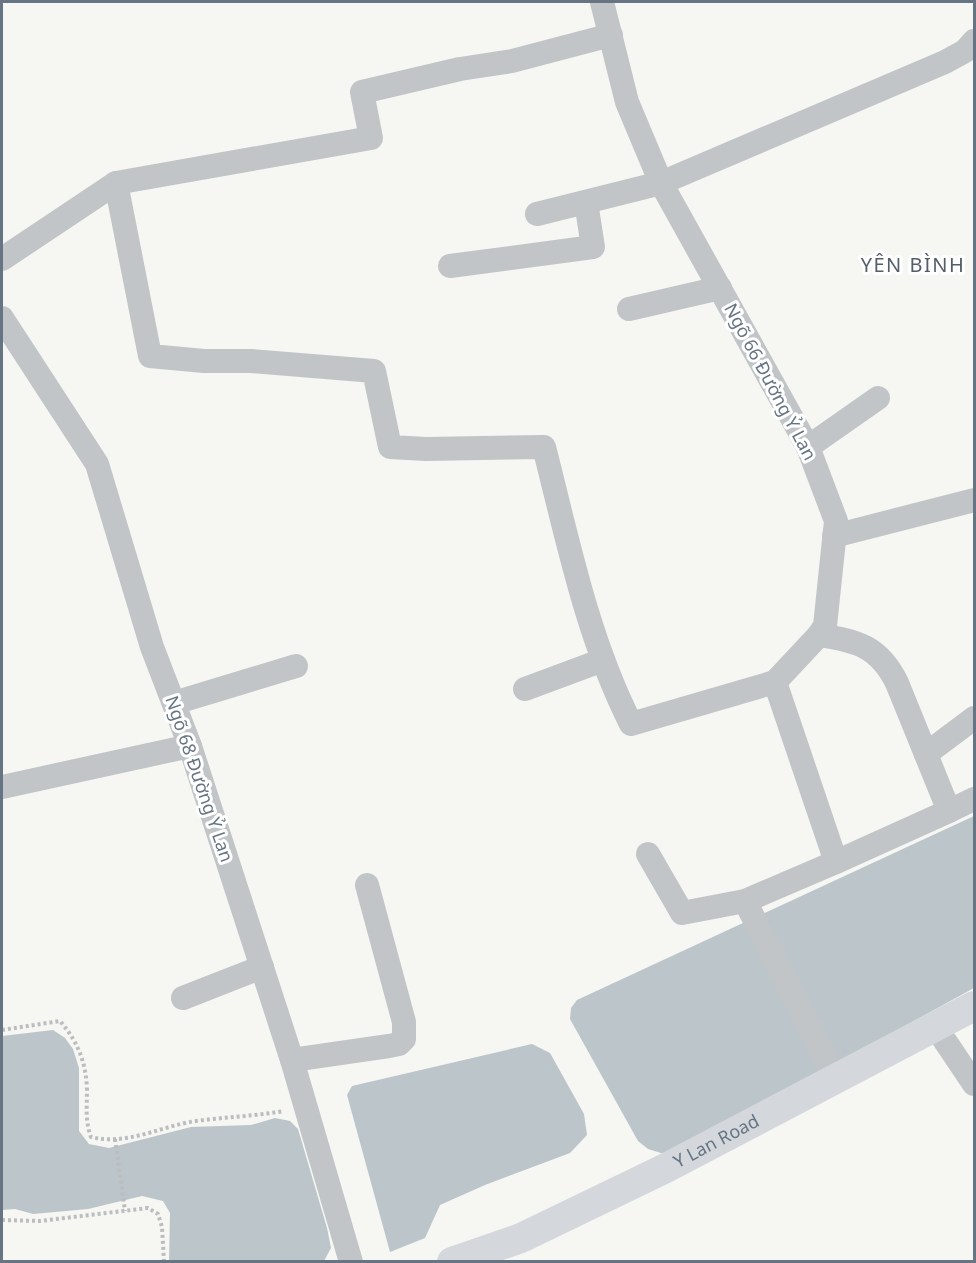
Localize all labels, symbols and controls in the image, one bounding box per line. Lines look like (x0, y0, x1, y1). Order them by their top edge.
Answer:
district label: YÊN BÌNH (861, 251, 965, 278)
street label: Ngõ 66 Đường Ỷ Lan (719, 299, 822, 464)
street label: Ngõ 68 Đường Ỷ Lan (160, 692, 240, 865)
street label: Y Lan Road (669, 1108, 763, 1173)

